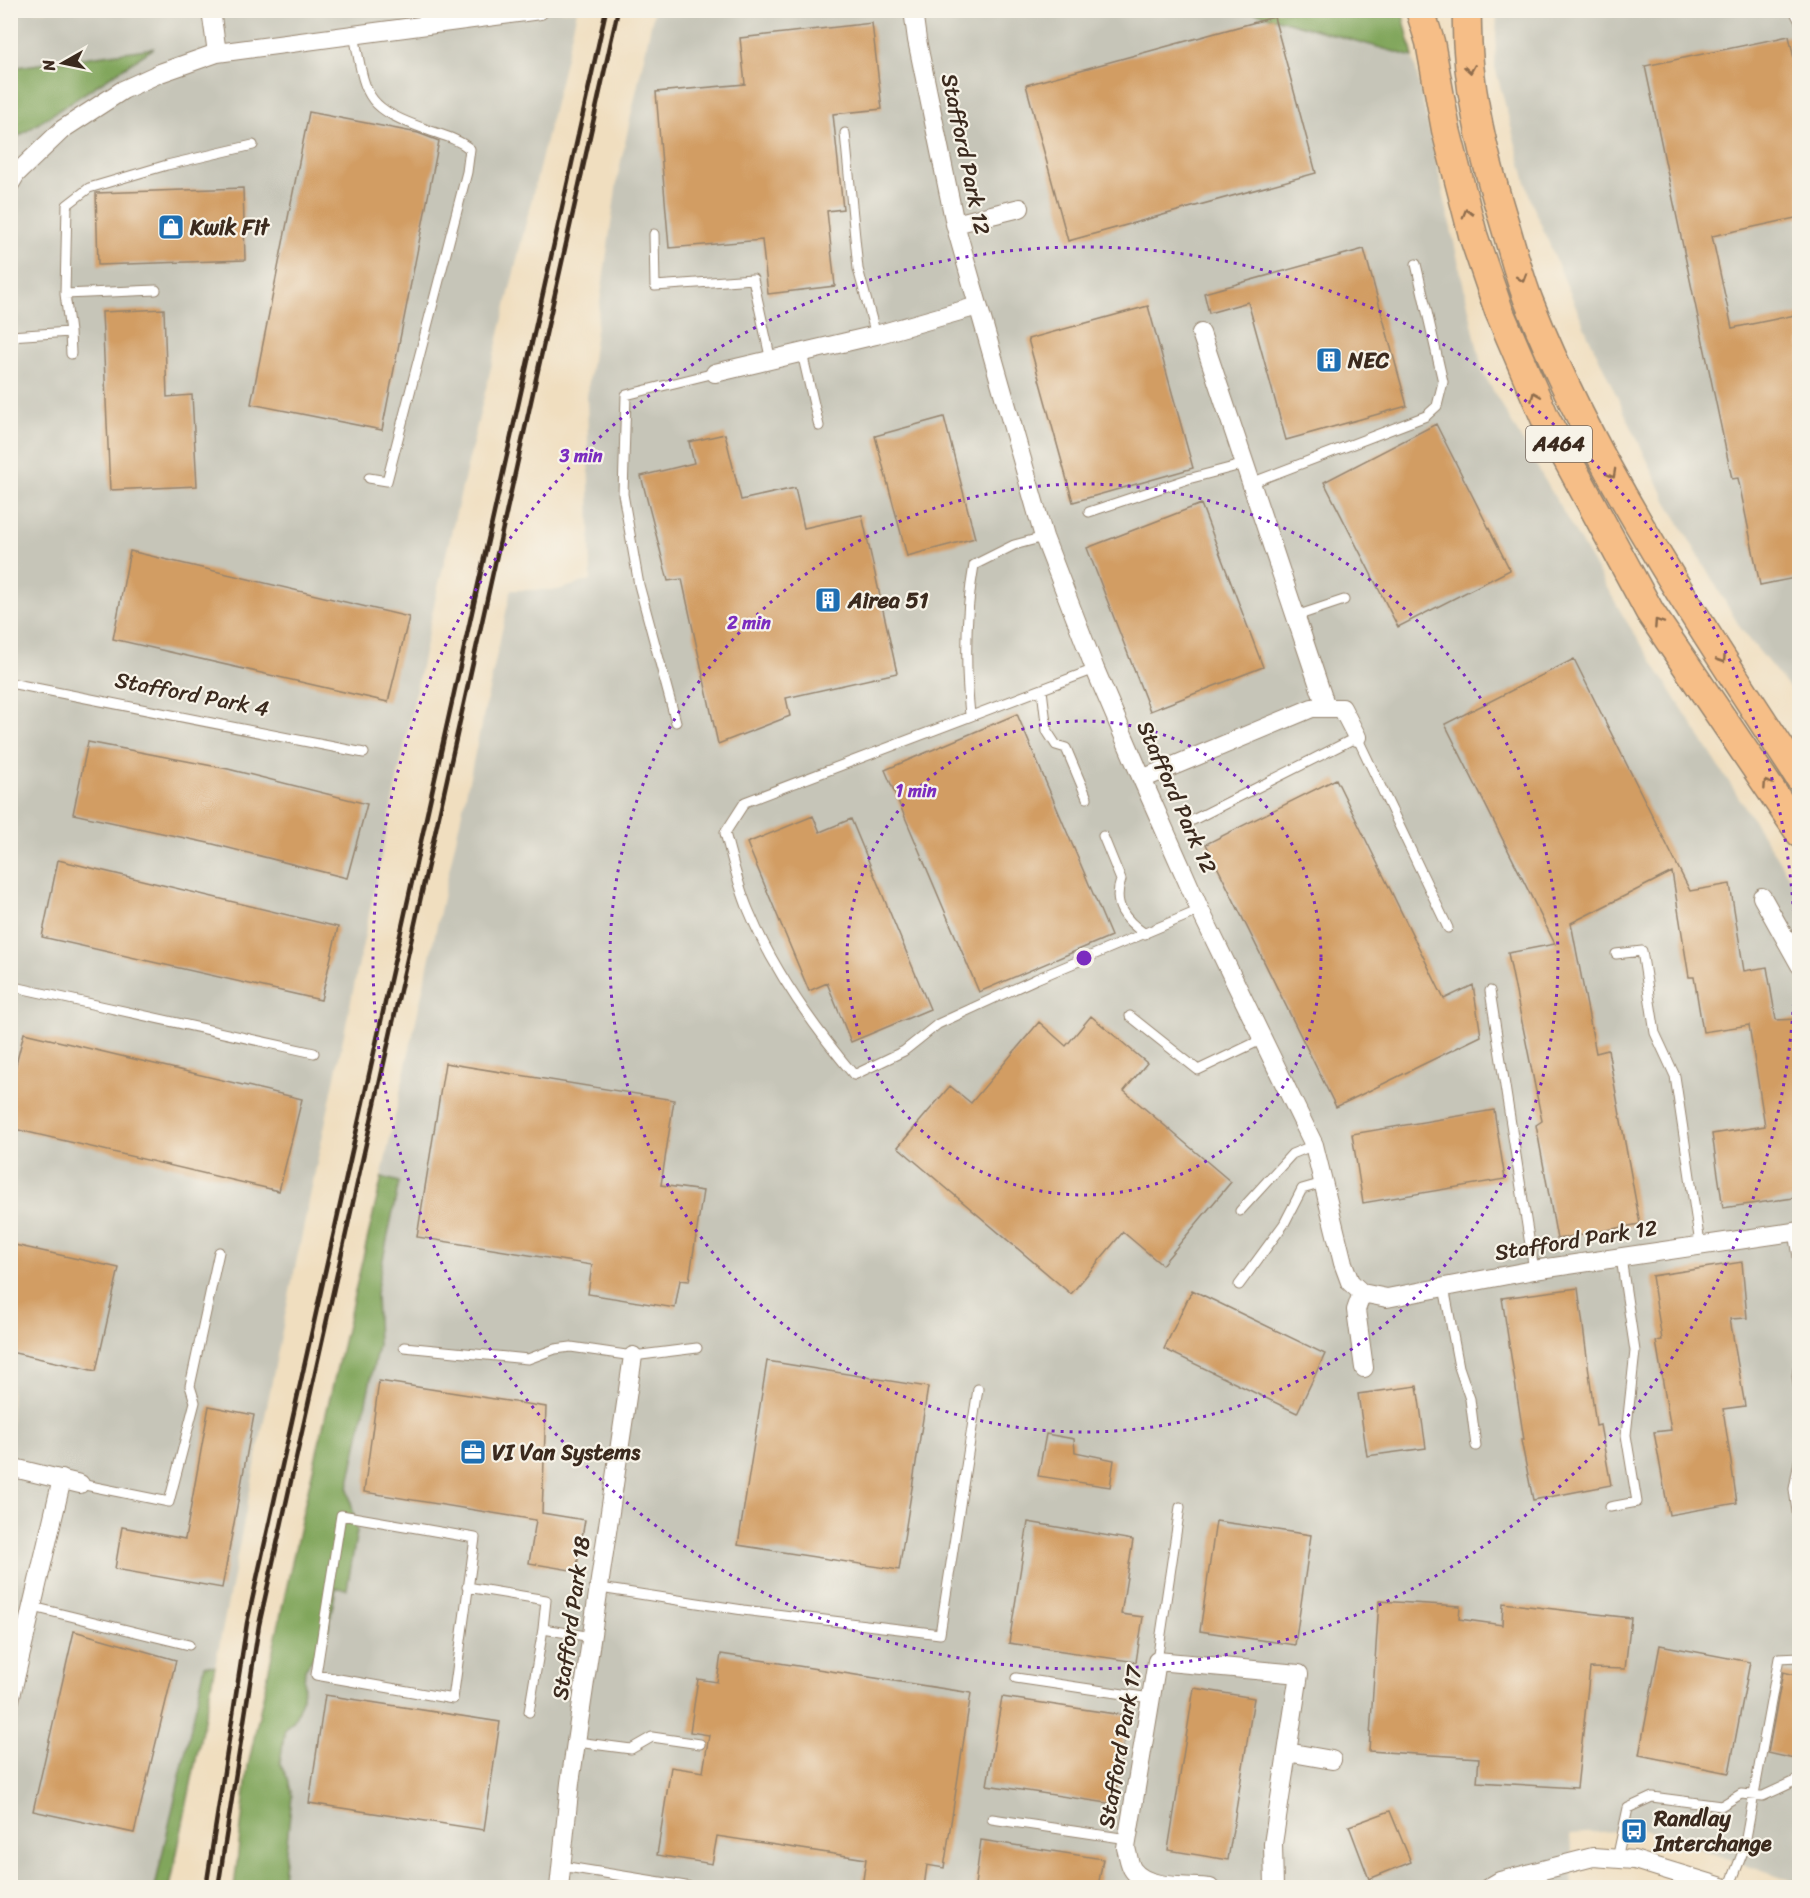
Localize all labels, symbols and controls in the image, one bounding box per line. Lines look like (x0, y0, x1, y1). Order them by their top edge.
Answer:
north arrow (33, 33, 93, 93)
text: N (33, 57, 64, 74)
one-way arrow (1463, 63, 1476, 73)
street label: Stafford Park 12 (930, 70, 1002, 239)
place label: Kwik Fit (189, 208, 270, 247)
one-way arrow (1462, 209, 1474, 219)
shop icon: Kwik Fit (156, 212, 186, 242)
one-way arrow (1515, 272, 1527, 283)
place label: NEC (1347, 341, 1389, 380)
building icon: NEC (1314, 345, 1344, 375)
one-way arrow (1531, 391, 1543, 402)
road number: A464 (1526, 426, 1592, 462)
text: 3 min (558, 440, 603, 472)
one-way arrow (1605, 468, 1616, 478)
place label: Airea 51 (847, 581, 929, 620)
building icon: Airea 51 (813, 585, 843, 615)
text: 2 min (726, 607, 771, 639)
one-way arrow (1653, 619, 1665, 629)
one-way arrow (1715, 653, 1726, 664)
street label: Stafford Park 4 (112, 660, 273, 728)
street label: Stafford Park 12 (1126, 714, 1228, 880)
text: 1 min (896, 775, 937, 807)
one-way arrow (1763, 780, 1774, 791)
centre of rings (1074, 948, 1094, 968)
street label: Stafford Park 12 (1492, 1208, 1661, 1272)
place label: VI Van Systems (492, 1433, 641, 1472)
office icon: VI Van Systems (458, 1437, 488, 1467)
street label: Stafford Park 18 (540, 1534, 602, 1702)
street label: Stafford Park 17 (1087, 1661, 1154, 1831)
place label: Randlay Interchange (1653, 1799, 1772, 1863)
bus stop icon: Randlay Interchange (1619, 1816, 1649, 1846)

